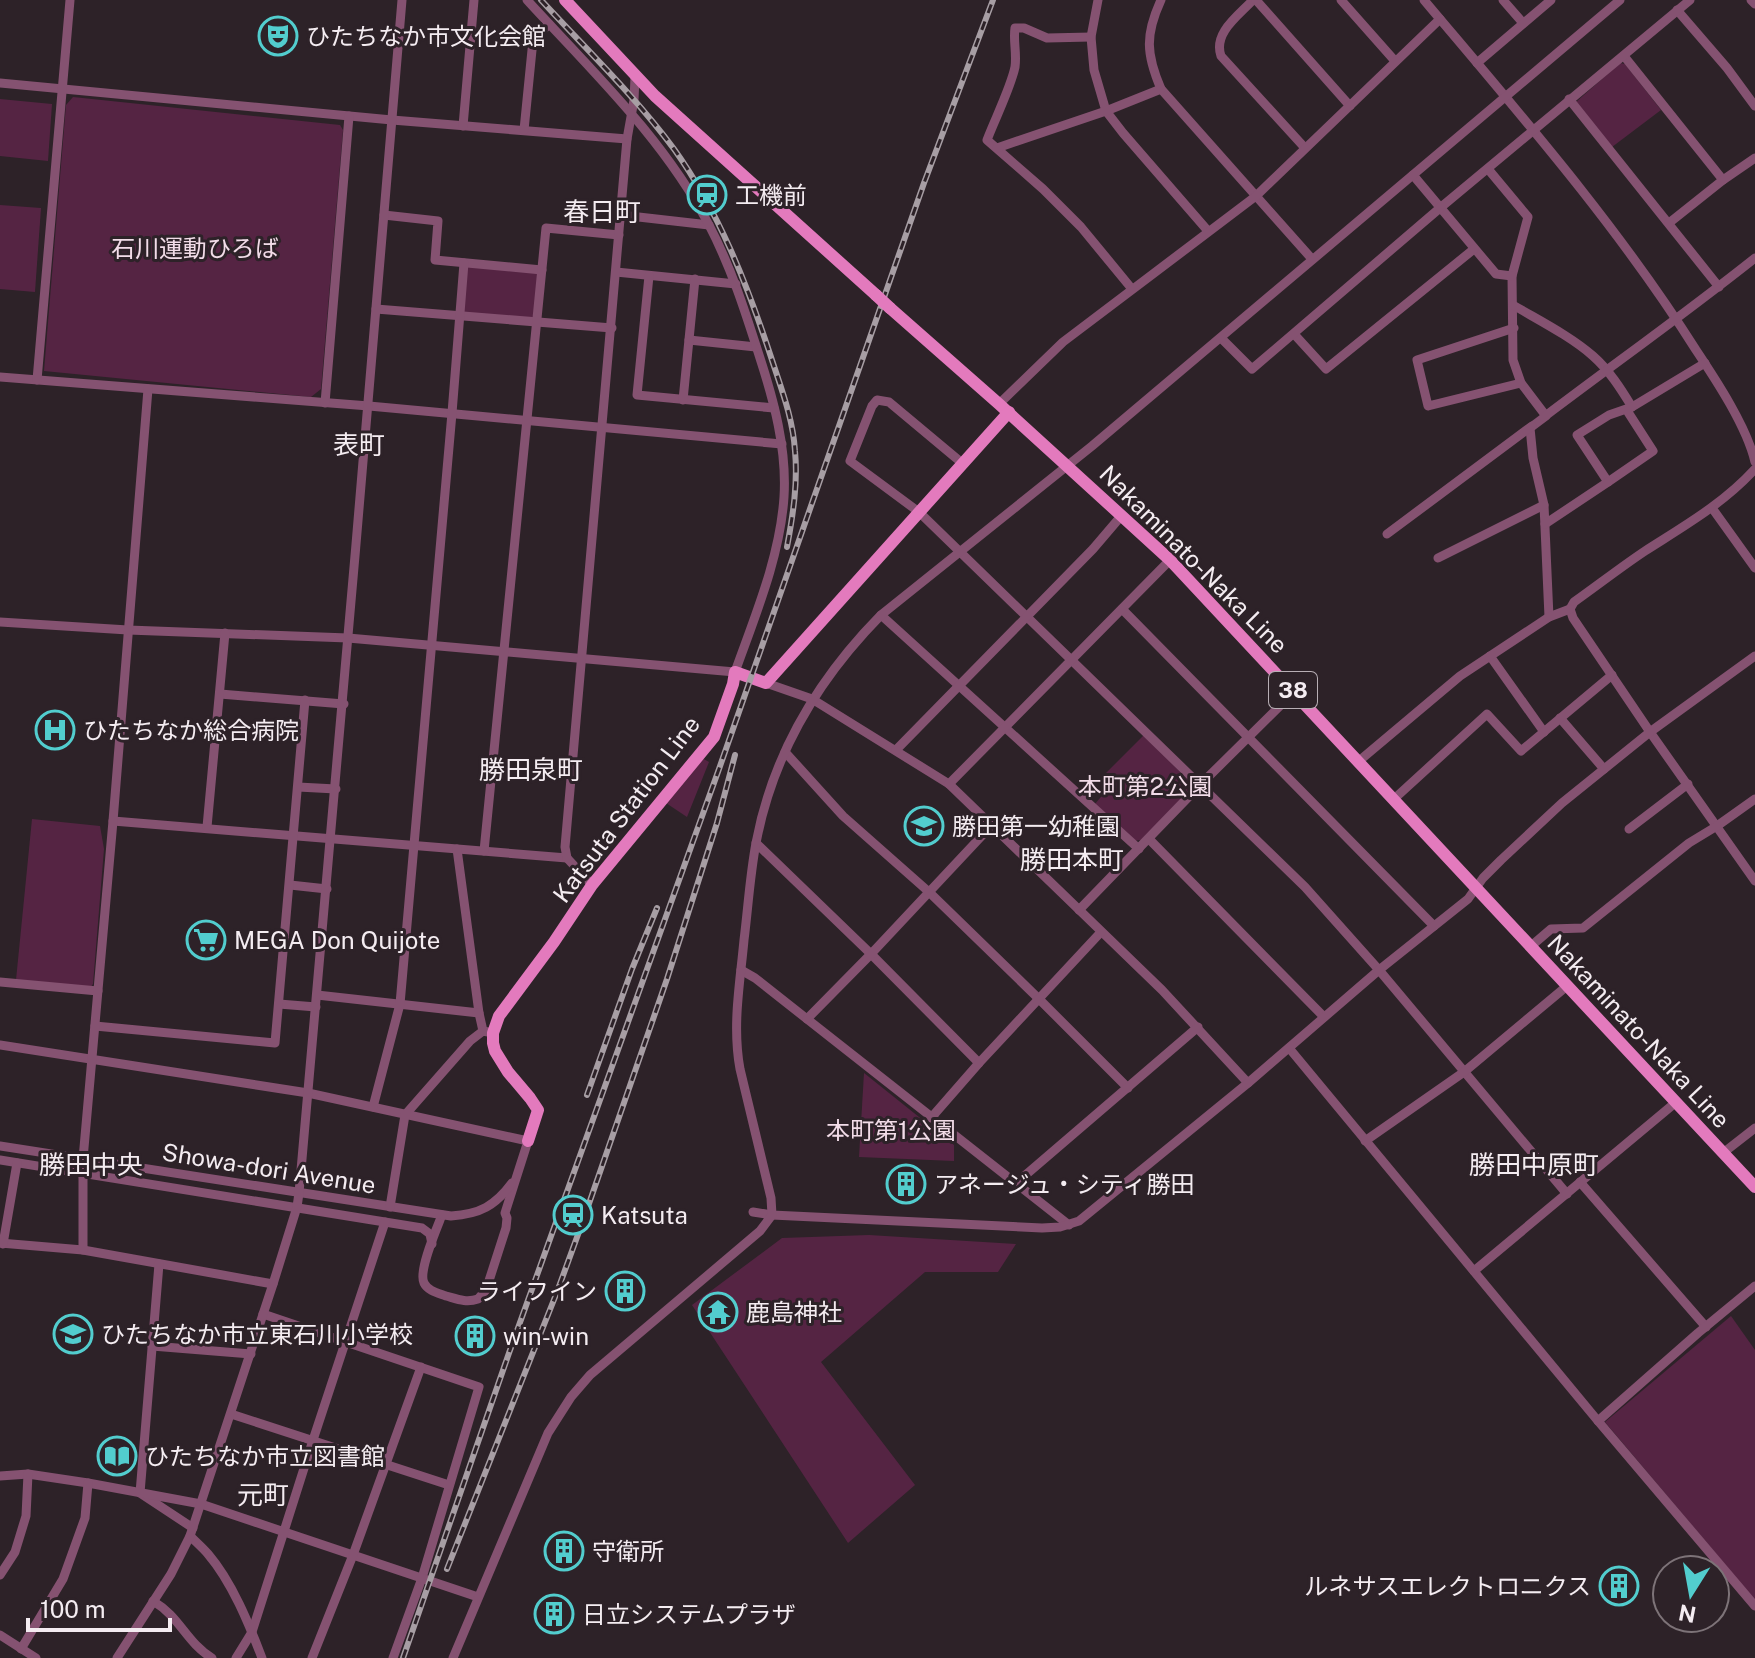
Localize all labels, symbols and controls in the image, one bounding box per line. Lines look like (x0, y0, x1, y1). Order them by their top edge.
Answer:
theatre icon: ひたちなか市文化会館 (257, 15, 299, 57)
place label: ひたちなか市文化会館 (306, 22, 546, 50)
station icon: 工機前 (686, 174, 728, 216)
place label: 工機前 (735, 181, 807, 209)
district label: 春日町 (563, 196, 641, 227)
park label: 石川運動ひろば (111, 234, 279, 262)
district label: 表町 (333, 429, 385, 460)
street label: Nakaminato-Naka Line (1094, 459, 1294, 659)
road number: 38 (1269, 672, 1317, 708)
hospital icon: ひたちなか総合病院 (34, 709, 76, 751)
street label: Katsuta Station Line (547, 710, 705, 908)
place label: ひたちなか総合病院 (83, 716, 299, 744)
district label: 勝田泉町 (479, 754, 583, 785)
park label: 本町第2公園 (1078, 772, 1212, 800)
school or university icon: 勝田第一幼稚園 (903, 805, 945, 847)
place label: 勝田第一幼稚園 (952, 812, 1120, 840)
district label: 勝田本町 (1020, 844, 1124, 875)
supermarket icon: MEGA Don Quijote (185, 919, 227, 961)
place label: MEGA Don Quijote (234, 926, 440, 954)
street label: Nakaminato-Naka Line (1542, 929, 1736, 1133)
park label: 本町第1公園 (826, 1116, 956, 1144)
street label: Showa-dori Avenue (160, 1137, 378, 1199)
district label: 勝田中央 (39, 1149, 143, 1180)
district label: 勝田中原町 (1469, 1149, 1599, 1180)
building icon: アネージュ・シティ勝田 (885, 1163, 927, 1205)
place label: アネージュ・シティ勝田 (934, 1170, 1194, 1198)
station icon: Katsuta (552, 1194, 594, 1236)
place label: Katsuta (601, 1201, 688, 1229)
building icon: ライフイン (604, 1270, 646, 1312)
place label: ライフイン (477, 1277, 597, 1305)
temple icon: 鹿島神社 (697, 1291, 739, 1333)
place label: 鹿島神社 (746, 1298, 842, 1326)
school or university icon: ひたちなか市立東石川小学校 (52, 1313, 94, 1355)
building icon: win-win (454, 1315, 496, 1357)
place label: ひたちなか市立東石川小学校 (101, 1320, 413, 1348)
place label: win-win (503, 1322, 589, 1350)
library icon: ひたちなか市立図書館 (96, 1435, 138, 1477)
place label: ひたちなか市立図書館 (145, 1442, 385, 1470)
district label: 元町 (237, 1479, 289, 1510)
building icon: 守衛所 (543, 1530, 585, 1572)
place label: 守衛所 (592, 1537, 664, 1565)
north arrow (1651, 1554, 1731, 1634)
building icon: ルネサスエレクトロニクス (1598, 1565, 1640, 1607)
place label: ルネサスエレクトロニクス (1304, 1572, 1591, 1600)
scale bar (28, 1582, 170, 1632)
building icon: 日立システムプラザ (533, 1593, 575, 1635)
text: 100 m (40, 1595, 106, 1623)
text: N (1676, 1599, 1698, 1628)
place label: 日立システムプラザ (582, 1600, 796, 1628)

